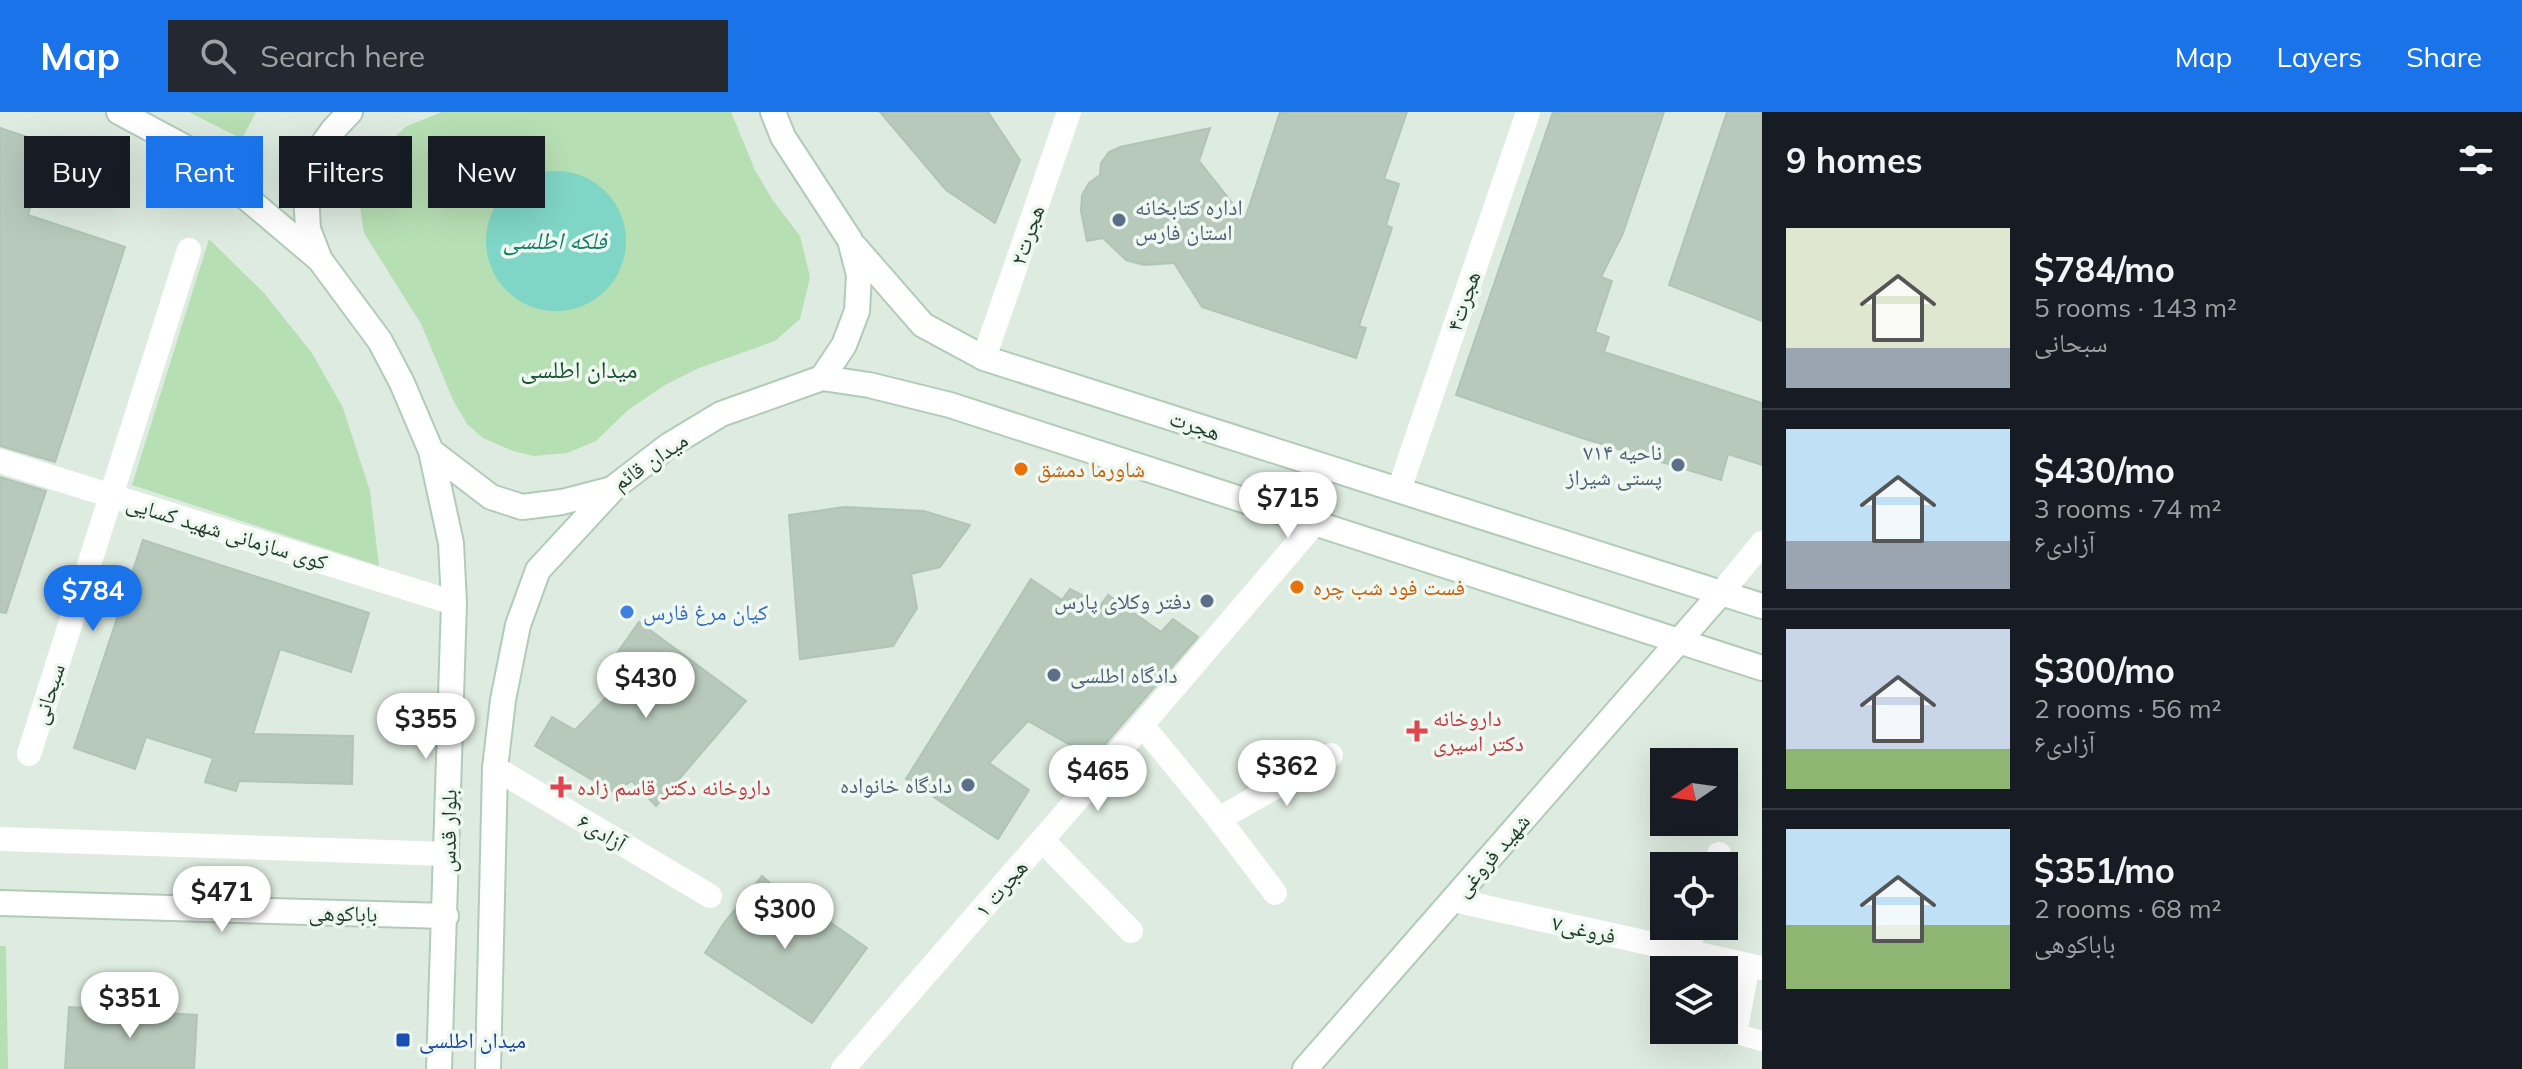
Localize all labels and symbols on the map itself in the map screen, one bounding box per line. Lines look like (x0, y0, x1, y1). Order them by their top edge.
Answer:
place label: اداره کتابخانه استان فارس (1135, 193, 1243, 246)
street label: هجرت۲ (1004, 201, 1050, 269)
marker: اداره کتابخانه استان فارس (1110, 211, 1128, 229)
water label: فلکه اطلسی (503, 225, 609, 256)
street label: هجرت۴ (1440, 267, 1486, 335)
district label: میدان اطلسی (521, 354, 637, 384)
street label: هجرت (1166, 404, 1224, 446)
street label: میدان قائم (607, 426, 694, 497)
place label: ناحیه ۷۱۴ پستی شیراز (1565, 438, 1662, 491)
place label: شاورما دمشق (1037, 455, 1145, 483)
marker: ناحیه ۷۱۴ پستی شیراز (1669, 456, 1687, 474)
marker: شاورما دمشق (1012, 460, 1030, 478)
pin: $715 (1241, 472, 1335, 540)
street label: کوی سازمانی شهید کسایی (123, 488, 331, 576)
pin: $784 (46, 565, 140, 633)
place label: فست فود شب چره (1313, 573, 1465, 601)
marker: فست فود شب چره (1288, 578, 1306, 596)
place label: دفتر وکلای پارس (1054, 587, 1191, 615)
marker: دفتر وکلای پارس (1198, 592, 1216, 610)
place label: کیان مرغ فارس (643, 598, 768, 626)
marker: کیان مرغ فارس (618, 603, 636, 621)
pin: $430 (599, 652, 693, 720)
street label: سبحانی (25, 660, 71, 728)
place label: دادگاه اطلسی (1070, 661, 1178, 689)
marker: دادگاه اطلسی (1045, 666, 1063, 684)
pin: $355 (379, 693, 473, 761)
place label: داروخانه دکتر اسیری (1433, 704, 1524, 757)
marker: داروخانه دکتر اسیری (1408, 722, 1426, 740)
pin: $362 (1240, 740, 1334, 808)
pin: $465 (1051, 745, 1145, 813)
north arrow (1650, 748, 1738, 836)
place label: دادگاه خانواده (840, 771, 952, 799)
place label: داروخانه دکتر قاسم زاده (577, 773, 771, 802)
marker: دادگاه خانواده (959, 776, 977, 794)
marker: داروخانه دکتر قاسم زاده (552, 778, 570, 796)
street label: بلوار قدس (433, 789, 463, 873)
street label: آزادی۶ (573, 807, 632, 857)
street label: شهید فروغی (1448, 807, 1536, 903)
street label: هجرت ۱ (968, 853, 1034, 923)
pin: $471 (175, 866, 269, 934)
pin: $300 (738, 883, 832, 951)
street label: باباکوهی (308, 898, 378, 928)
street label: فروغی۷ (1549, 908, 1619, 950)
pin: $351 (83, 972, 177, 1040)
place label: میدان اطلسی (419, 1026, 526, 1054)
marker: میدان اطلسی (394, 1031, 412, 1049)

